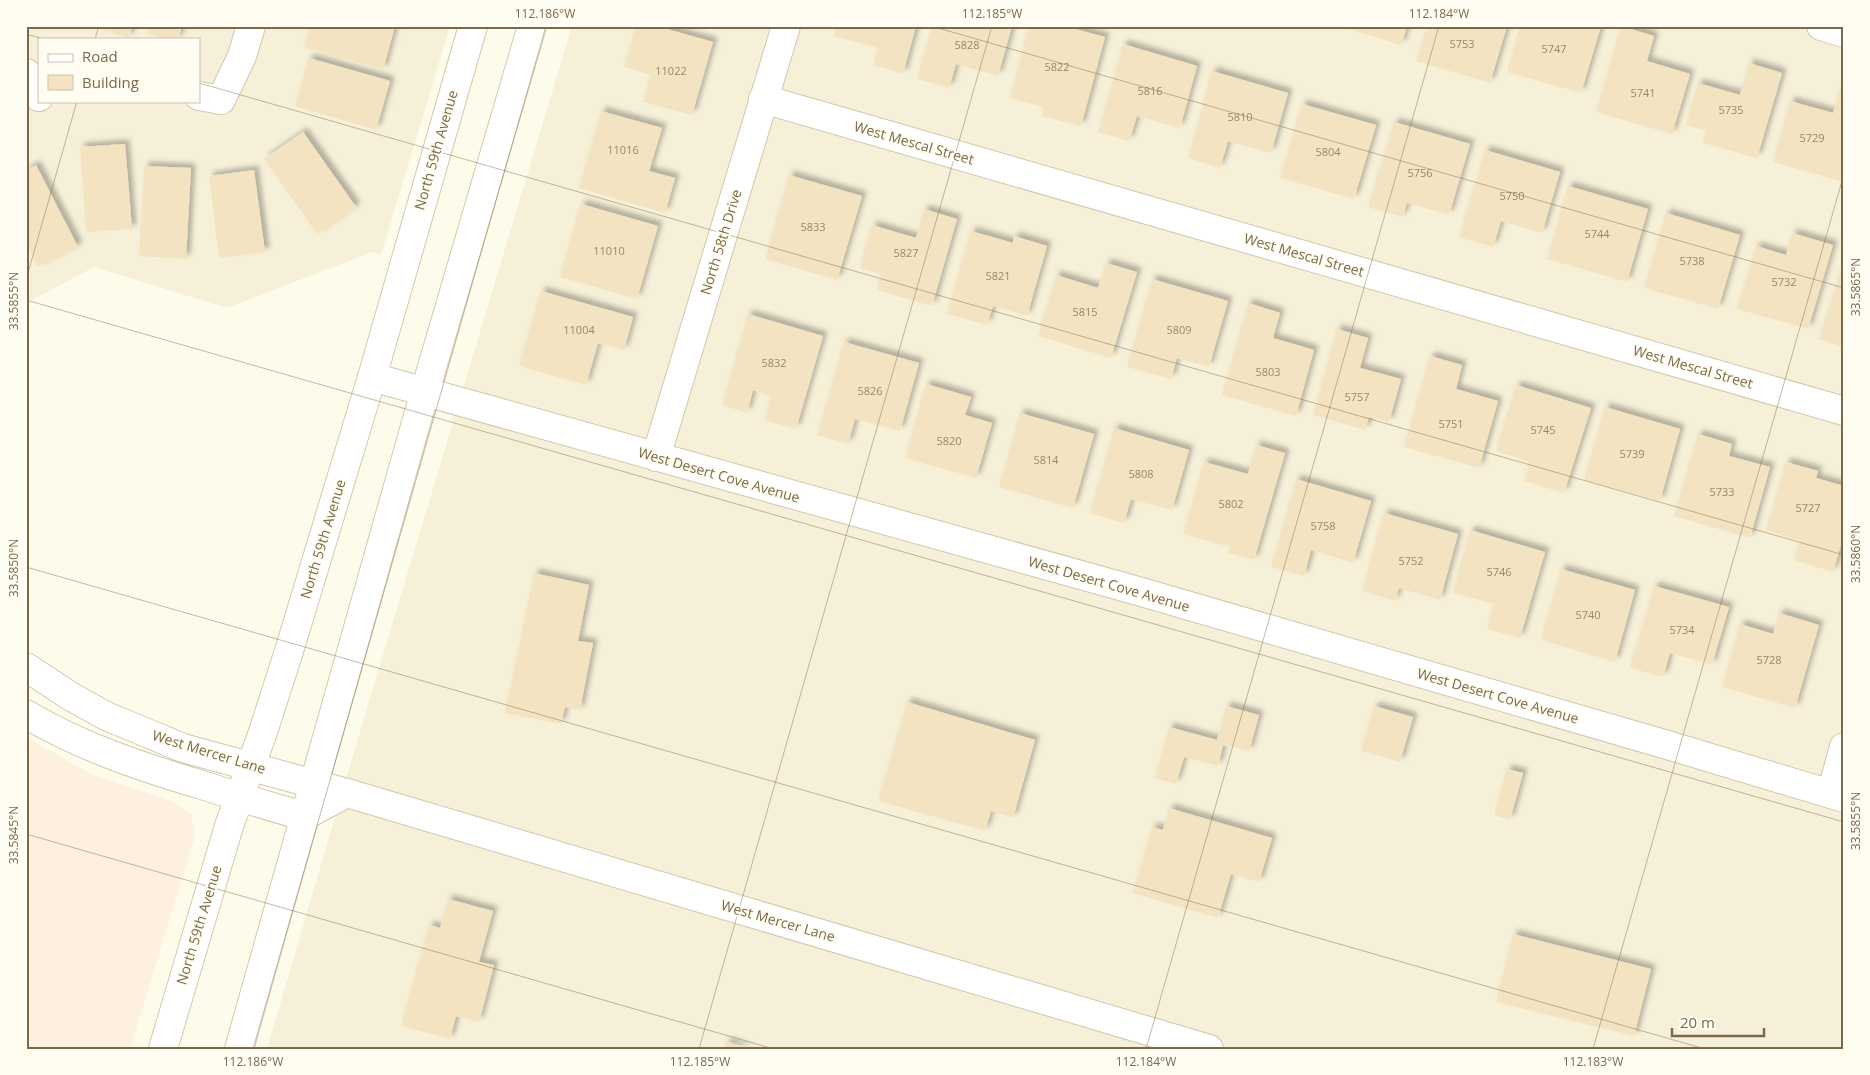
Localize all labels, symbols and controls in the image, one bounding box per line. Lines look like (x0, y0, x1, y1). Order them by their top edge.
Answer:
text: 112.186°W (515, 5, 575, 22)
text: 112.185°W (962, 5, 1022, 22)
text: 112.184°W (1409, 5, 1469, 22)
house number: 5753 (1449, 36, 1475, 51)
house number: 5828 (954, 37, 980, 52)
legend (38, 38, 200, 102)
house number: 5747 (1541, 41, 1567, 56)
text: Road (82, 46, 118, 66)
house number: 5822 (1044, 59, 1070, 74)
house number: 11022 (655, 63, 687, 78)
text: Building (82, 72, 139, 92)
house number: 5816 (1137, 83, 1163, 98)
house number: 5741 (1630, 85, 1656, 100)
street label: North 59th Avenue (409, 88, 462, 212)
house number: 5735 (1718, 102, 1744, 117)
house number: 5810 (1227, 109, 1253, 124)
street label: West Mescal Street (852, 116, 976, 169)
house number: 5729 (1799, 130, 1825, 145)
house number: 11016 (607, 142, 639, 157)
house number: 5804 (1315, 144, 1341, 159)
house number: 5756 (1407, 165, 1433, 180)
street label: North 58th Drive (695, 187, 746, 297)
house number: 5750 (1499, 188, 1525, 203)
house number: 5833 (800, 219, 826, 234)
house number: 5744 (1584, 226, 1610, 241)
street label: West Mescal Street (1242, 228, 1366, 281)
house number: 11010 (593, 243, 625, 258)
house number: 5827 (893, 245, 919, 260)
house number: 5738 (1679, 253, 1705, 268)
text: 33.5865°N (1847, 258, 1864, 316)
house number: 5821 (985, 268, 1011, 283)
text: 33.5855°N (5, 272, 22, 330)
house number: 5732 (1771, 274, 1797, 289)
house number: 5815 (1072, 304, 1098, 319)
house number: 11004 (563, 322, 595, 337)
house number: 5809 (1166, 322, 1192, 337)
street label: West Mescal Street (1631, 340, 1755, 393)
house number: 5832 (761, 355, 787, 370)
house number: 5803 (1255, 364, 1281, 379)
house number: 5826 (857, 383, 883, 398)
house number: 5757 (1344, 389, 1370, 404)
house number: 5751 (1438, 416, 1464, 431)
house number: 5745 (1530, 422, 1556, 437)
house number: 5820 (936, 433, 962, 448)
street label: West Desert Cove Avenue (636, 442, 802, 507)
house number: 5739 (1619, 446, 1645, 461)
house number: 5814 (1033, 452, 1059, 467)
house number: 5808 (1128, 466, 1154, 481)
street label: North 59th Avenue (295, 477, 350, 601)
house number: 5733 (1709, 484, 1735, 499)
house number: 5802 (1218, 496, 1244, 511)
house number: 5727 (1795, 500, 1821, 515)
house number: 5758 (1310, 518, 1336, 533)
text: 33.5860°N (1847, 525, 1864, 583)
text: 33.5850°N (5, 539, 22, 597)
street label: West Desert Cove Avenue (1026, 551, 1192, 616)
house number: 5752 (1398, 553, 1424, 568)
house number: 5746 (1486, 564, 1512, 579)
house number: 5740 (1575, 607, 1601, 622)
house number: 5734 (1669, 622, 1695, 637)
house number: 5728 (1756, 652, 1782, 667)
street label: West Desert Cove Avenue (1415, 663, 1581, 728)
street label: West Mercer Lane (150, 725, 268, 778)
text: 33.5855°N (1847, 792, 1864, 850)
text: 33.5845°N (5, 806, 22, 864)
street label: North 59th Avenue (171, 863, 226, 987)
street label: West Mercer Lane (719, 895, 837, 946)
scale bar (1672, 1005, 1765, 1037)
text: 20 m (1680, 1012, 1715, 1032)
text: 112.186°W (223, 1053, 283, 1070)
text: 112.185°W (670, 1053, 730, 1070)
text: 112.184°W (1116, 1053, 1176, 1070)
text: 112.183°W (1563, 1053, 1623, 1070)

